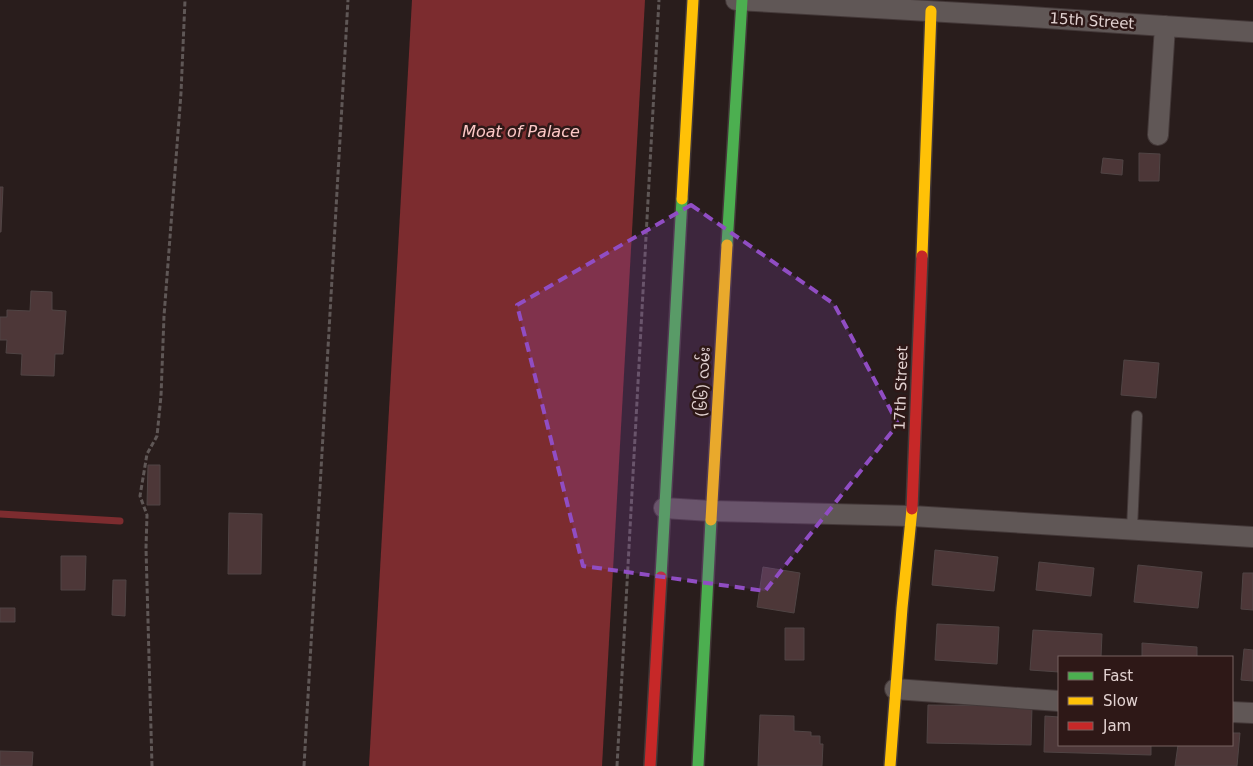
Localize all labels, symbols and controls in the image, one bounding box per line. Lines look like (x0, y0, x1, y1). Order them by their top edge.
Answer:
street label: 15th Street (1049, 9, 1135, 33)
water label: Moat of Palace (462, 122, 580, 141)
street label: 17th Street (891, 345, 911, 431)
street label: (၆၆) လမ်း (691, 346, 714, 418)
legend (1058, 656, 1233, 746)
text: Fast (1103, 667, 1133, 685)
text: Slow (1103, 692, 1138, 710)
text: Jam (1102, 717, 1131, 735)

